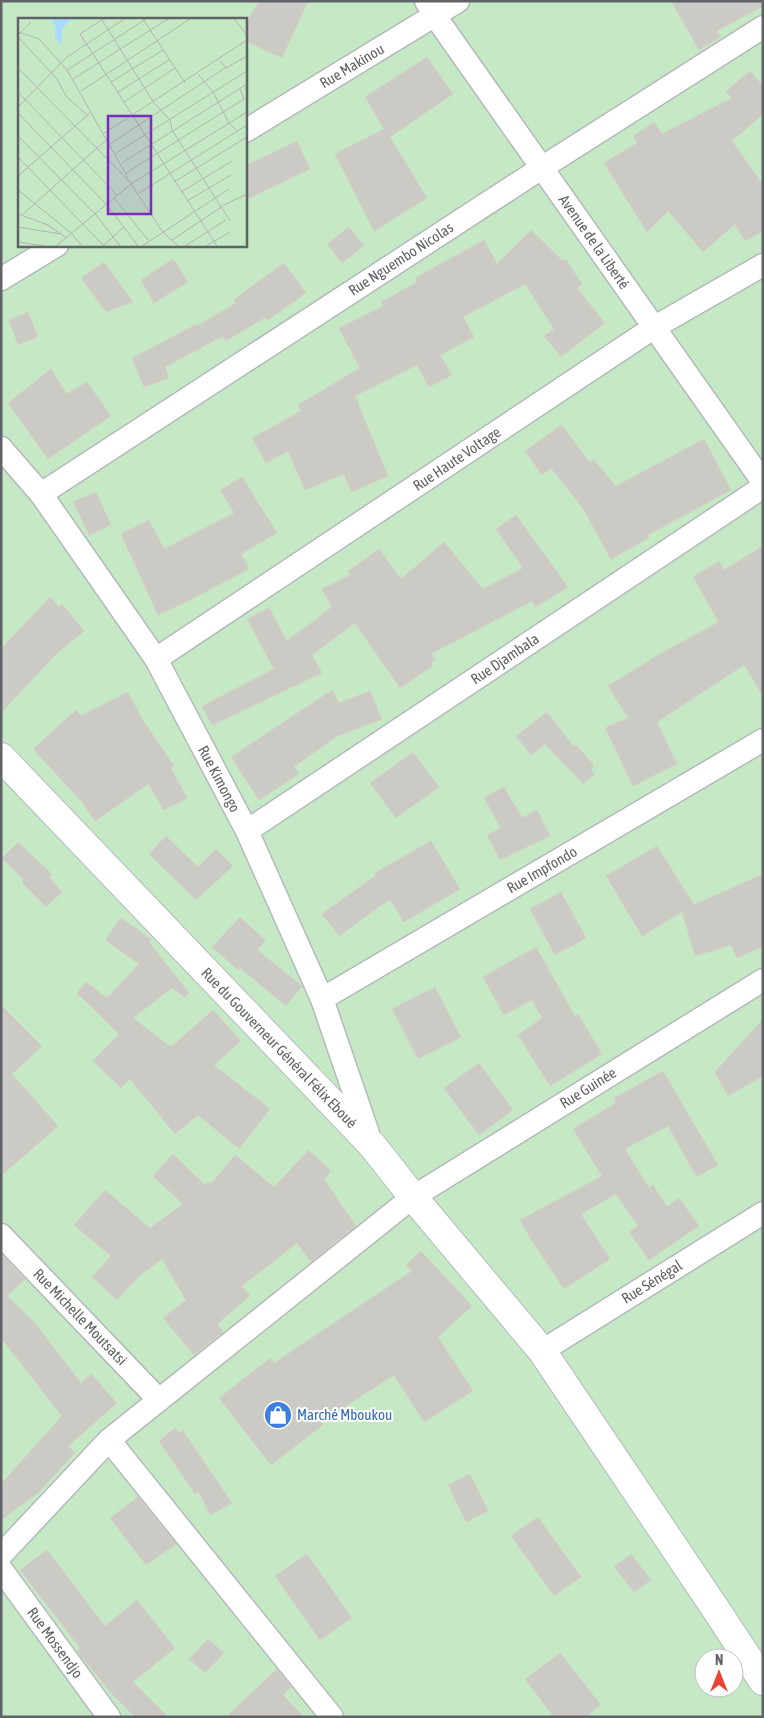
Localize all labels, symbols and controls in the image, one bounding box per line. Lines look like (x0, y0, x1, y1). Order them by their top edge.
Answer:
inset map (18, 18, 246, 246)
street label: Rue Makinou (317, 40, 387, 91)
street label: Avenue de la Liberté (556, 191, 633, 292)
street label: Rue Nguembo Nicolas (345, 218, 456, 299)
street label: Rue Haute Voltage (410, 423, 504, 494)
street label: Rue Djambala (468, 630, 542, 688)
street label: Rue Kimongo (195, 743, 244, 815)
street label: Rue Impfondo (504, 843, 580, 896)
street label: Rue du Gouverneur Général Félix Eboué (198, 964, 361, 1131)
street label: Rue Guinée (556, 1064, 619, 1111)
street label: Rue Sénégal (618, 1256, 685, 1307)
street label: Rue Michelle Moutsatsi (30, 1265, 131, 1368)
shop icon: Marché Mboukou (263, 1400, 293, 1430)
place label: Marché Mboukou (297, 1406, 392, 1423)
street label: Rue Mossendjo (24, 1604, 87, 1681)
north arrow (694, 1648, 744, 1698)
text: N (715, 1652, 723, 1668)

